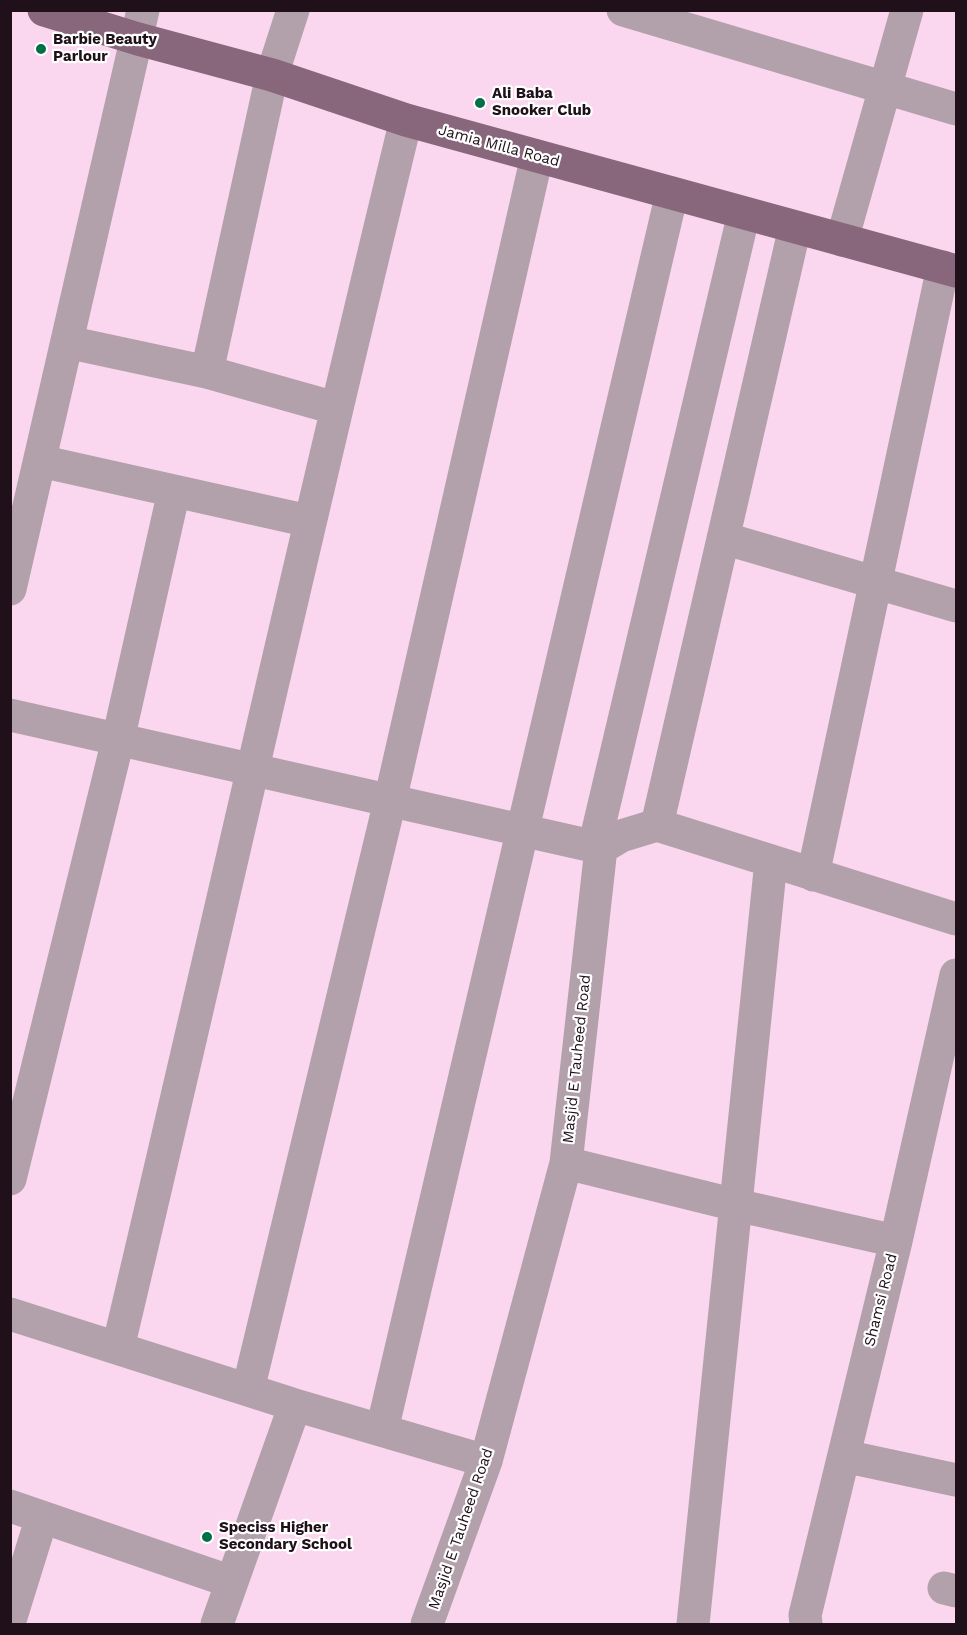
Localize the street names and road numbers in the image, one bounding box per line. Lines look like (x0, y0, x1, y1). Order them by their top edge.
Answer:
street label: Jamia Milla Road (436, 121, 562, 171)
street label: Masjid E Tauheed Road (559, 974, 595, 1144)
street label: Shamsi Road (861, 1252, 901, 1348)
street label: Masjid E Tauheed Road (425, 1446, 497, 1612)

